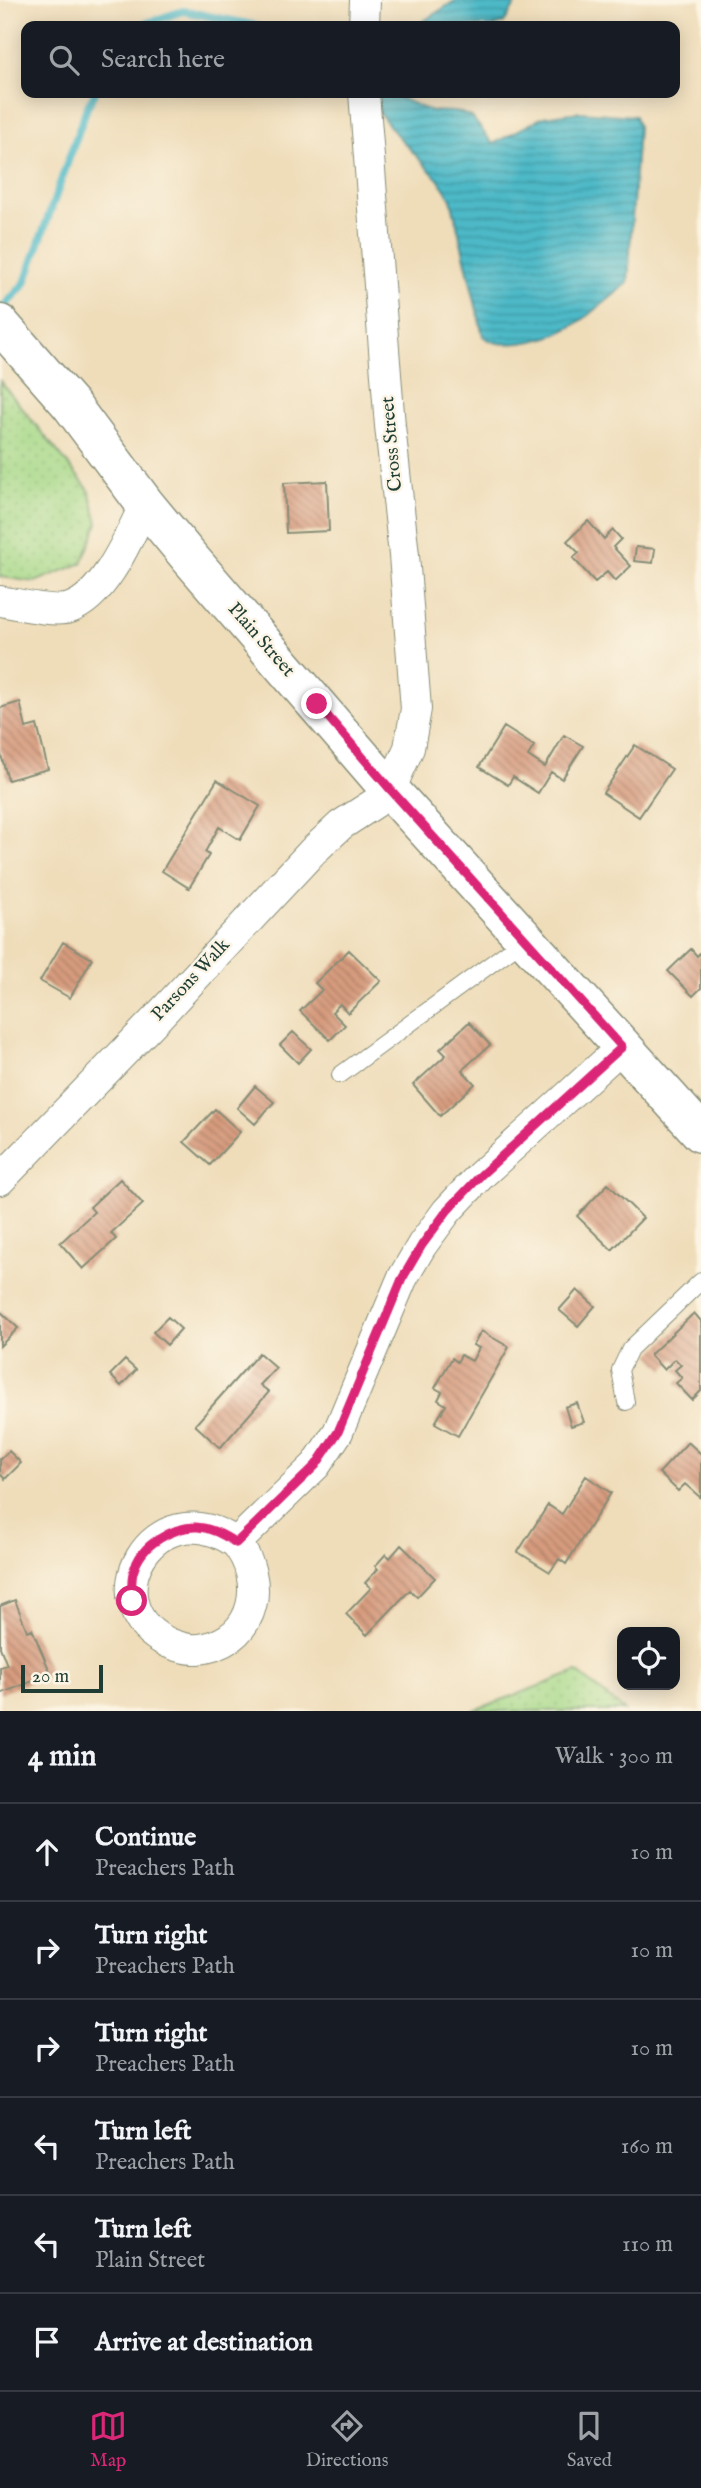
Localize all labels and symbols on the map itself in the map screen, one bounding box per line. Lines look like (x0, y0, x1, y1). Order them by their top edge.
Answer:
street label: Cross Street (376, 395, 408, 493)
street label: Plain Street (222, 598, 300, 683)
route end (301, 688, 332, 719)
street label: Parsons Walk (147, 933, 236, 1026)
route start (116, 1585, 147, 1616)
scale bar (21, 1662, 103, 1694)

